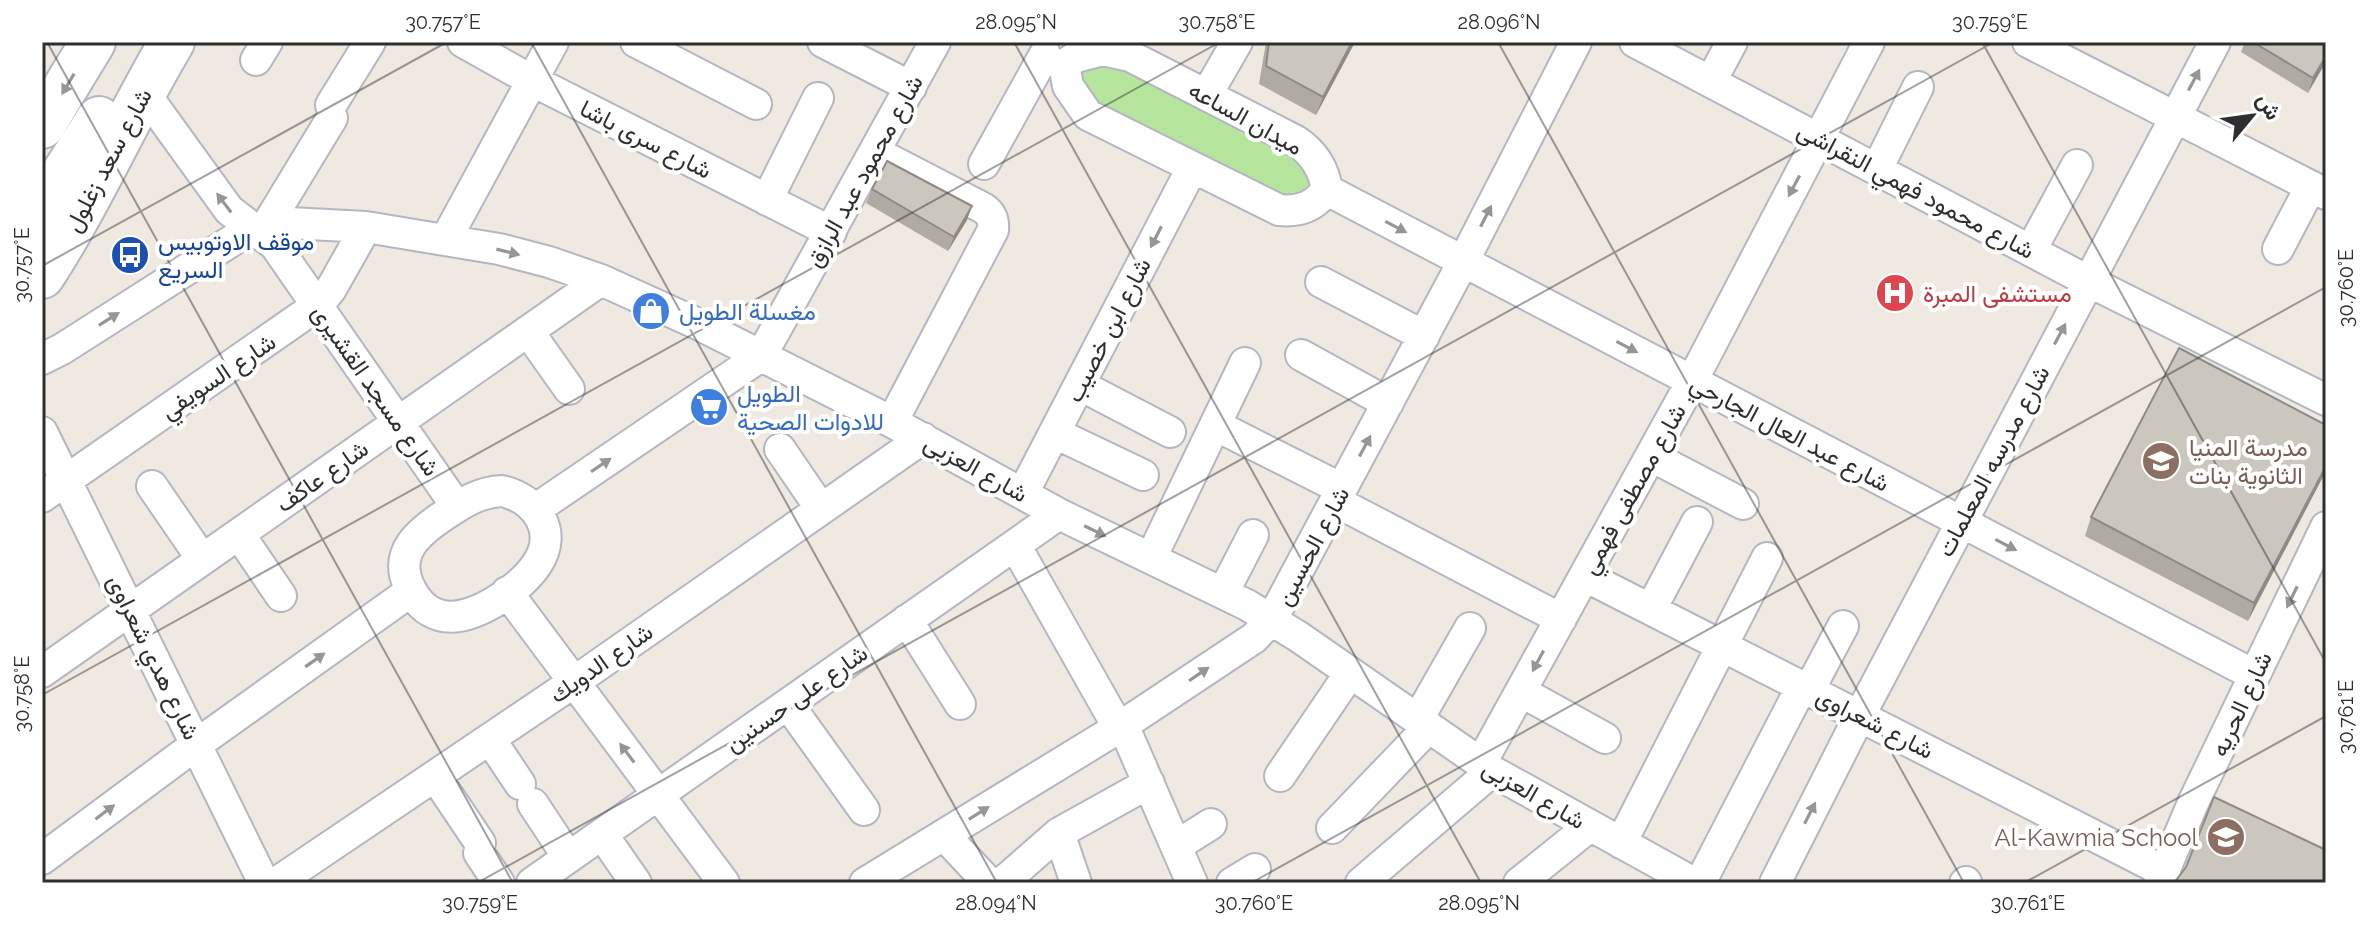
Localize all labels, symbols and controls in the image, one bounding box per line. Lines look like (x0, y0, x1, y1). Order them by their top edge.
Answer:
text: 30.757°E (405, 10, 481, 34)
text: 28.095°N (975, 10, 1057, 34)
text: 30.758°E (1179, 10, 1255, 34)
text: 28.096°N (1458, 10, 1540, 34)
text: 30.759°E (1952, 10, 2028, 34)
one-way arrow (2188, 68, 2201, 91)
street label: شارع محمود عبد الرازق (799, 70, 931, 273)
one-way arrow (61, 73, 75, 95)
street label: ميدان الساعه (1184, 75, 1308, 161)
north arrow (2212, 76, 2292, 156)
street label: شارع سعد زغلول (58, 83, 160, 238)
text: ش (2251, 88, 2287, 125)
street label: شارع سرى باشا (574, 93, 717, 186)
street label: شارع محمود فهمي النقراشى (1790, 115, 2040, 269)
one-way arrow (1788, 174, 1801, 197)
one-way arrow (216, 193, 232, 213)
one-way arrow (1480, 205, 1493, 228)
one-way arrow (1385, 219, 1407, 233)
one-way arrow (1149, 225, 1163, 248)
text: 30.757°E (10, 227, 34, 303)
place label: موقف الاوتوبيس السريع (158, 227, 314, 287)
bus stop icon: موقف الاوتوبيس السريع (109, 234, 151, 276)
one-way arrow (496, 246, 521, 258)
text: 30.760°E (2334, 249, 2358, 327)
street label: شارع ابن خصيب (1059, 253, 1159, 408)
hospital icon: مستشفى المبرة (1874, 272, 1916, 314)
place label: مستشفى المبرة (1923, 279, 2072, 309)
shop icon: مغسلة الطويل (630, 290, 672, 332)
place label: مغسلة الطويل (679, 297, 816, 327)
street label: شارع مسجد القشيرى (304, 298, 446, 483)
one-way arrow (98, 313, 120, 327)
one-way arrow (2053, 323, 2066, 346)
street label: شارع السويفي (155, 327, 284, 429)
one-way arrow (1615, 340, 1638, 354)
street label: شارع مدرسه المعلمات (1930, 360, 2057, 563)
street label: شارع عبد العال الجارحي (1683, 368, 1894, 502)
place label: الطويل للادوات الصحية (737, 379, 884, 437)
supermarket icon: الطويل للادوات الصحية (688, 386, 730, 428)
street label: شارع مصطفى فهمي (1574, 399, 1696, 582)
street label: شارع العزبى (918, 428, 1033, 510)
place label: مدرسة المنيا الثانوية بنات (2189, 433, 2308, 491)
street label: شارع عاكف (270, 434, 375, 520)
one-way arrow (1358, 435, 1372, 458)
school or university icon: مدرسة المنيا الثانوية بنات (2140, 440, 2182, 482)
one-way arrow (590, 458, 611, 473)
street label: شارع الحسين (1269, 482, 1357, 611)
one-way arrow (1084, 524, 1107, 538)
one-way arrow (1995, 538, 2017, 552)
street label: شارع هدي شعراوى (97, 570, 207, 747)
one-way arrow (2285, 585, 2299, 608)
street label: شارع الدويك (544, 617, 659, 711)
street label: شارع على حسنين (719, 638, 874, 760)
street label: شارع الحريه (2204, 647, 2280, 762)
one-way arrow (1532, 650, 1545, 673)
one-way arrow (304, 652, 326, 668)
text: 30.758°E (10, 656, 34, 732)
one-way arrow (1189, 667, 1210, 682)
text: 30.761°E (2334, 680, 2358, 754)
street label: شارع شعراوى (1811, 681, 1939, 767)
one-way arrow (619, 742, 635, 764)
street label: شارع العزبى (1476, 753, 1591, 837)
one-way arrow (1804, 802, 1817, 825)
one-way arrow (94, 805, 115, 821)
one-way arrow (969, 805, 990, 820)
school or university icon: Al-Kawmia School (2205, 816, 2247, 858)
place label: Al-Kawmia School (1995, 823, 2198, 852)
text: 30.759°E (442, 891, 518, 915)
text: 28.094°N (955, 891, 1037, 915)
text: 30.760°E (1215, 891, 1293, 915)
text: 28.095°N (1438, 891, 1520, 915)
text: 30.761°E (1991, 891, 2065, 915)

